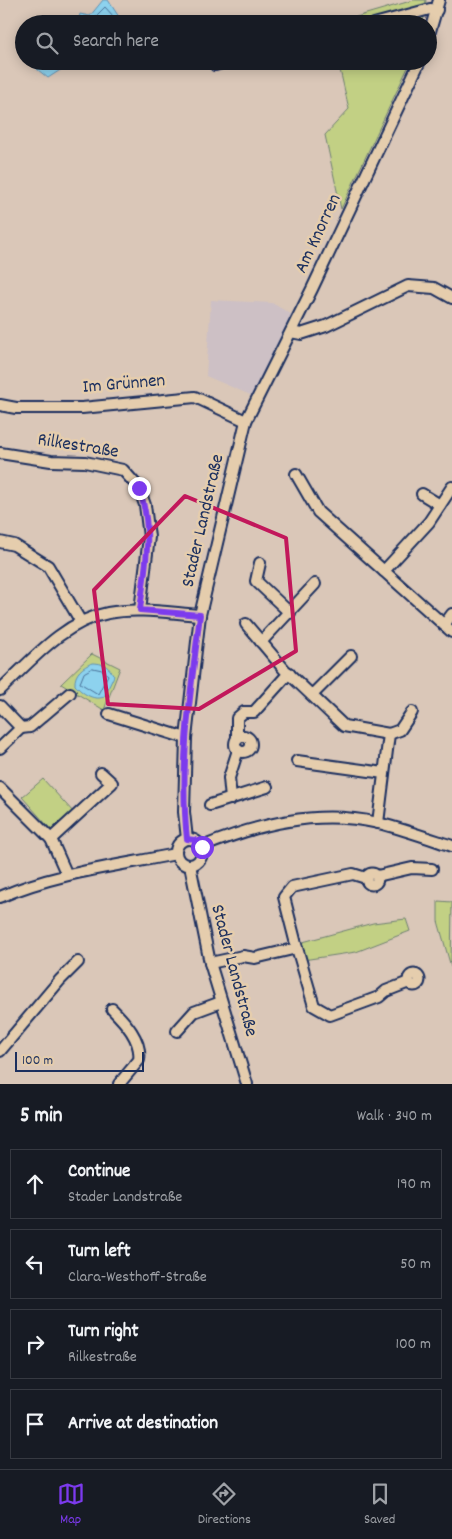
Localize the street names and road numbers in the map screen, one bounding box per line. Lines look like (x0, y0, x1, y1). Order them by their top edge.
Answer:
street label: Am Knorren (289, 190, 349, 278)
street label: Im Grünnen (82, 368, 166, 402)
street label: Rilkestraße (36, 427, 120, 467)
street label: Stader Landstraße (176, 452, 232, 590)
street label: Stader Landstraße (202, 902, 264, 1040)

